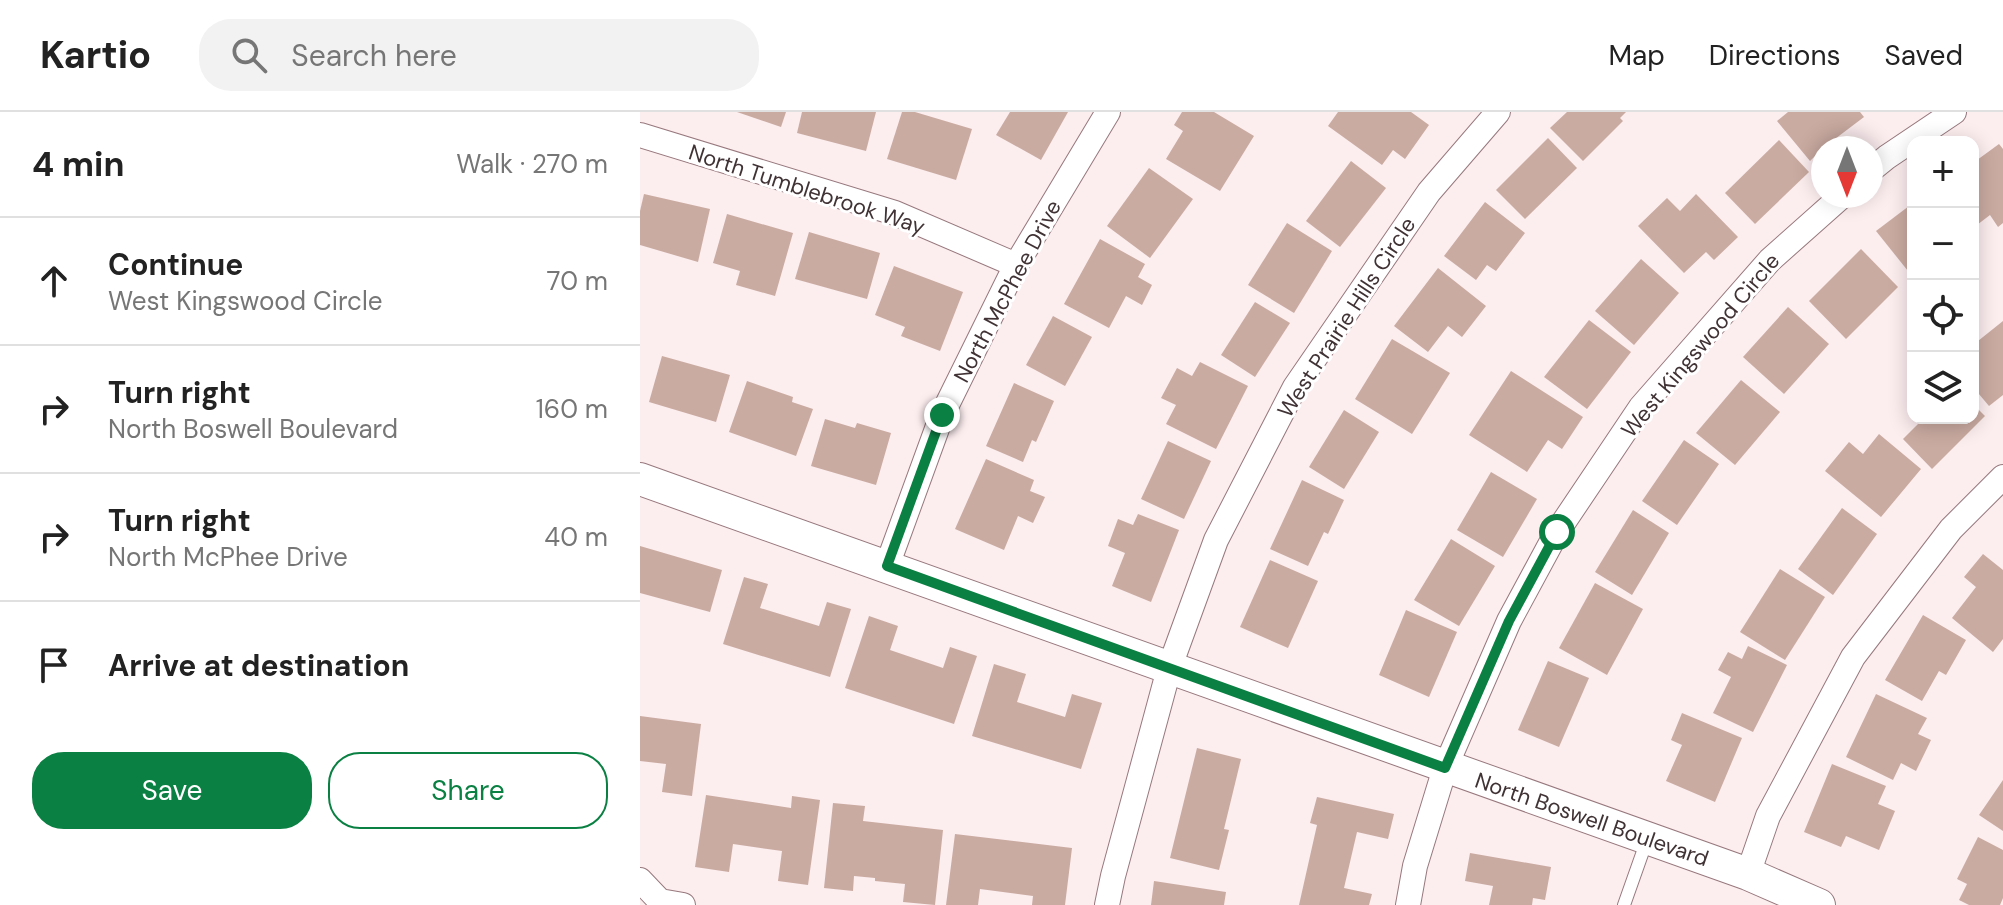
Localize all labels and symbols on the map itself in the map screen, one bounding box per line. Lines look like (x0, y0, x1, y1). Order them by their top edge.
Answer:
north arrow (1811, 136, 1883, 208)
street label: North Tumblebrook Way (685, 138, 929, 241)
street label: North McPhee Drive (947, 195, 1068, 388)
street label: West Prairie Hills Circle (1271, 212, 1422, 423)
street label: West Kingswood Circle (1615, 247, 1786, 444)
route end (924, 397, 960, 433)
route start (1539, 514, 1575, 550)
street label: North Boswell Boulevard (1471, 766, 1713, 873)

